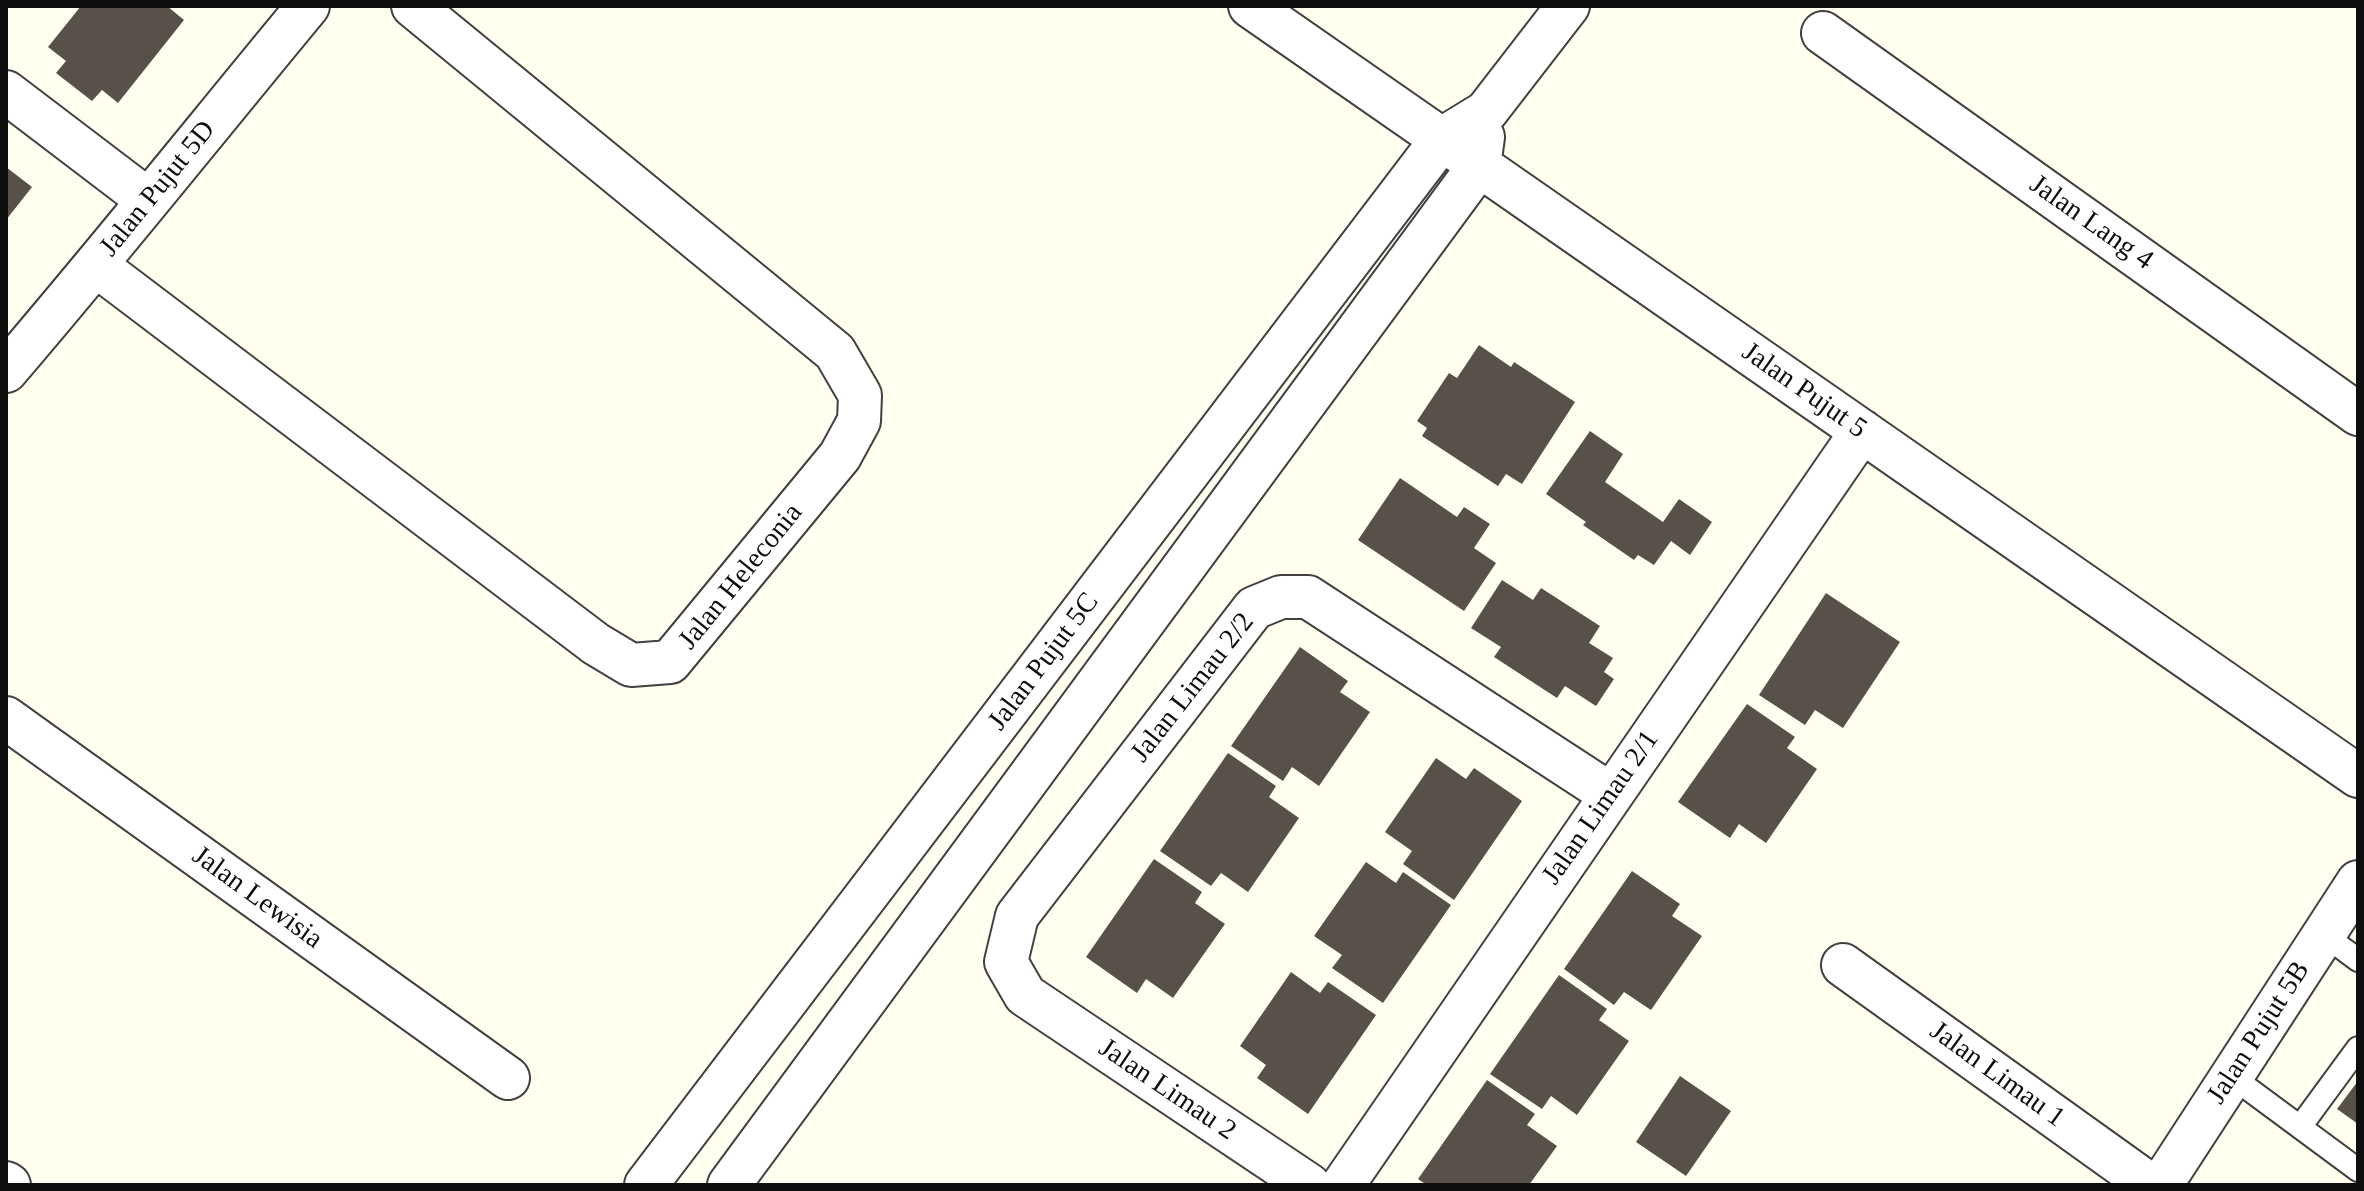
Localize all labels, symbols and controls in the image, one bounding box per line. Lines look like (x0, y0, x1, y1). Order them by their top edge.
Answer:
street label: Jalan Pujut 5D (93, 114, 223, 264)
street label: Jalan Lang 4 (2023, 168, 2159, 278)
street label: Jalan Pujut 5 (1735, 336, 1873, 446)
street label: Jalan Heleconia (672, 497, 810, 657)
street label: Jalan Pujut 5C (981, 587, 1107, 737)
street label: Jalan Limau 2/2 (1124, 607, 1262, 769)
street label: Jalan Limau 2/1 (1536, 724, 1666, 892)
street label: Jalan Lewisia (185, 839, 329, 957)
street label: Jalan Pujut 5B (2200, 955, 2318, 1111)
street label: Jalan Limau 1 (1923, 1015, 2071, 1135)
street label: Jalan Limau 2 (1092, 1032, 1242, 1148)

